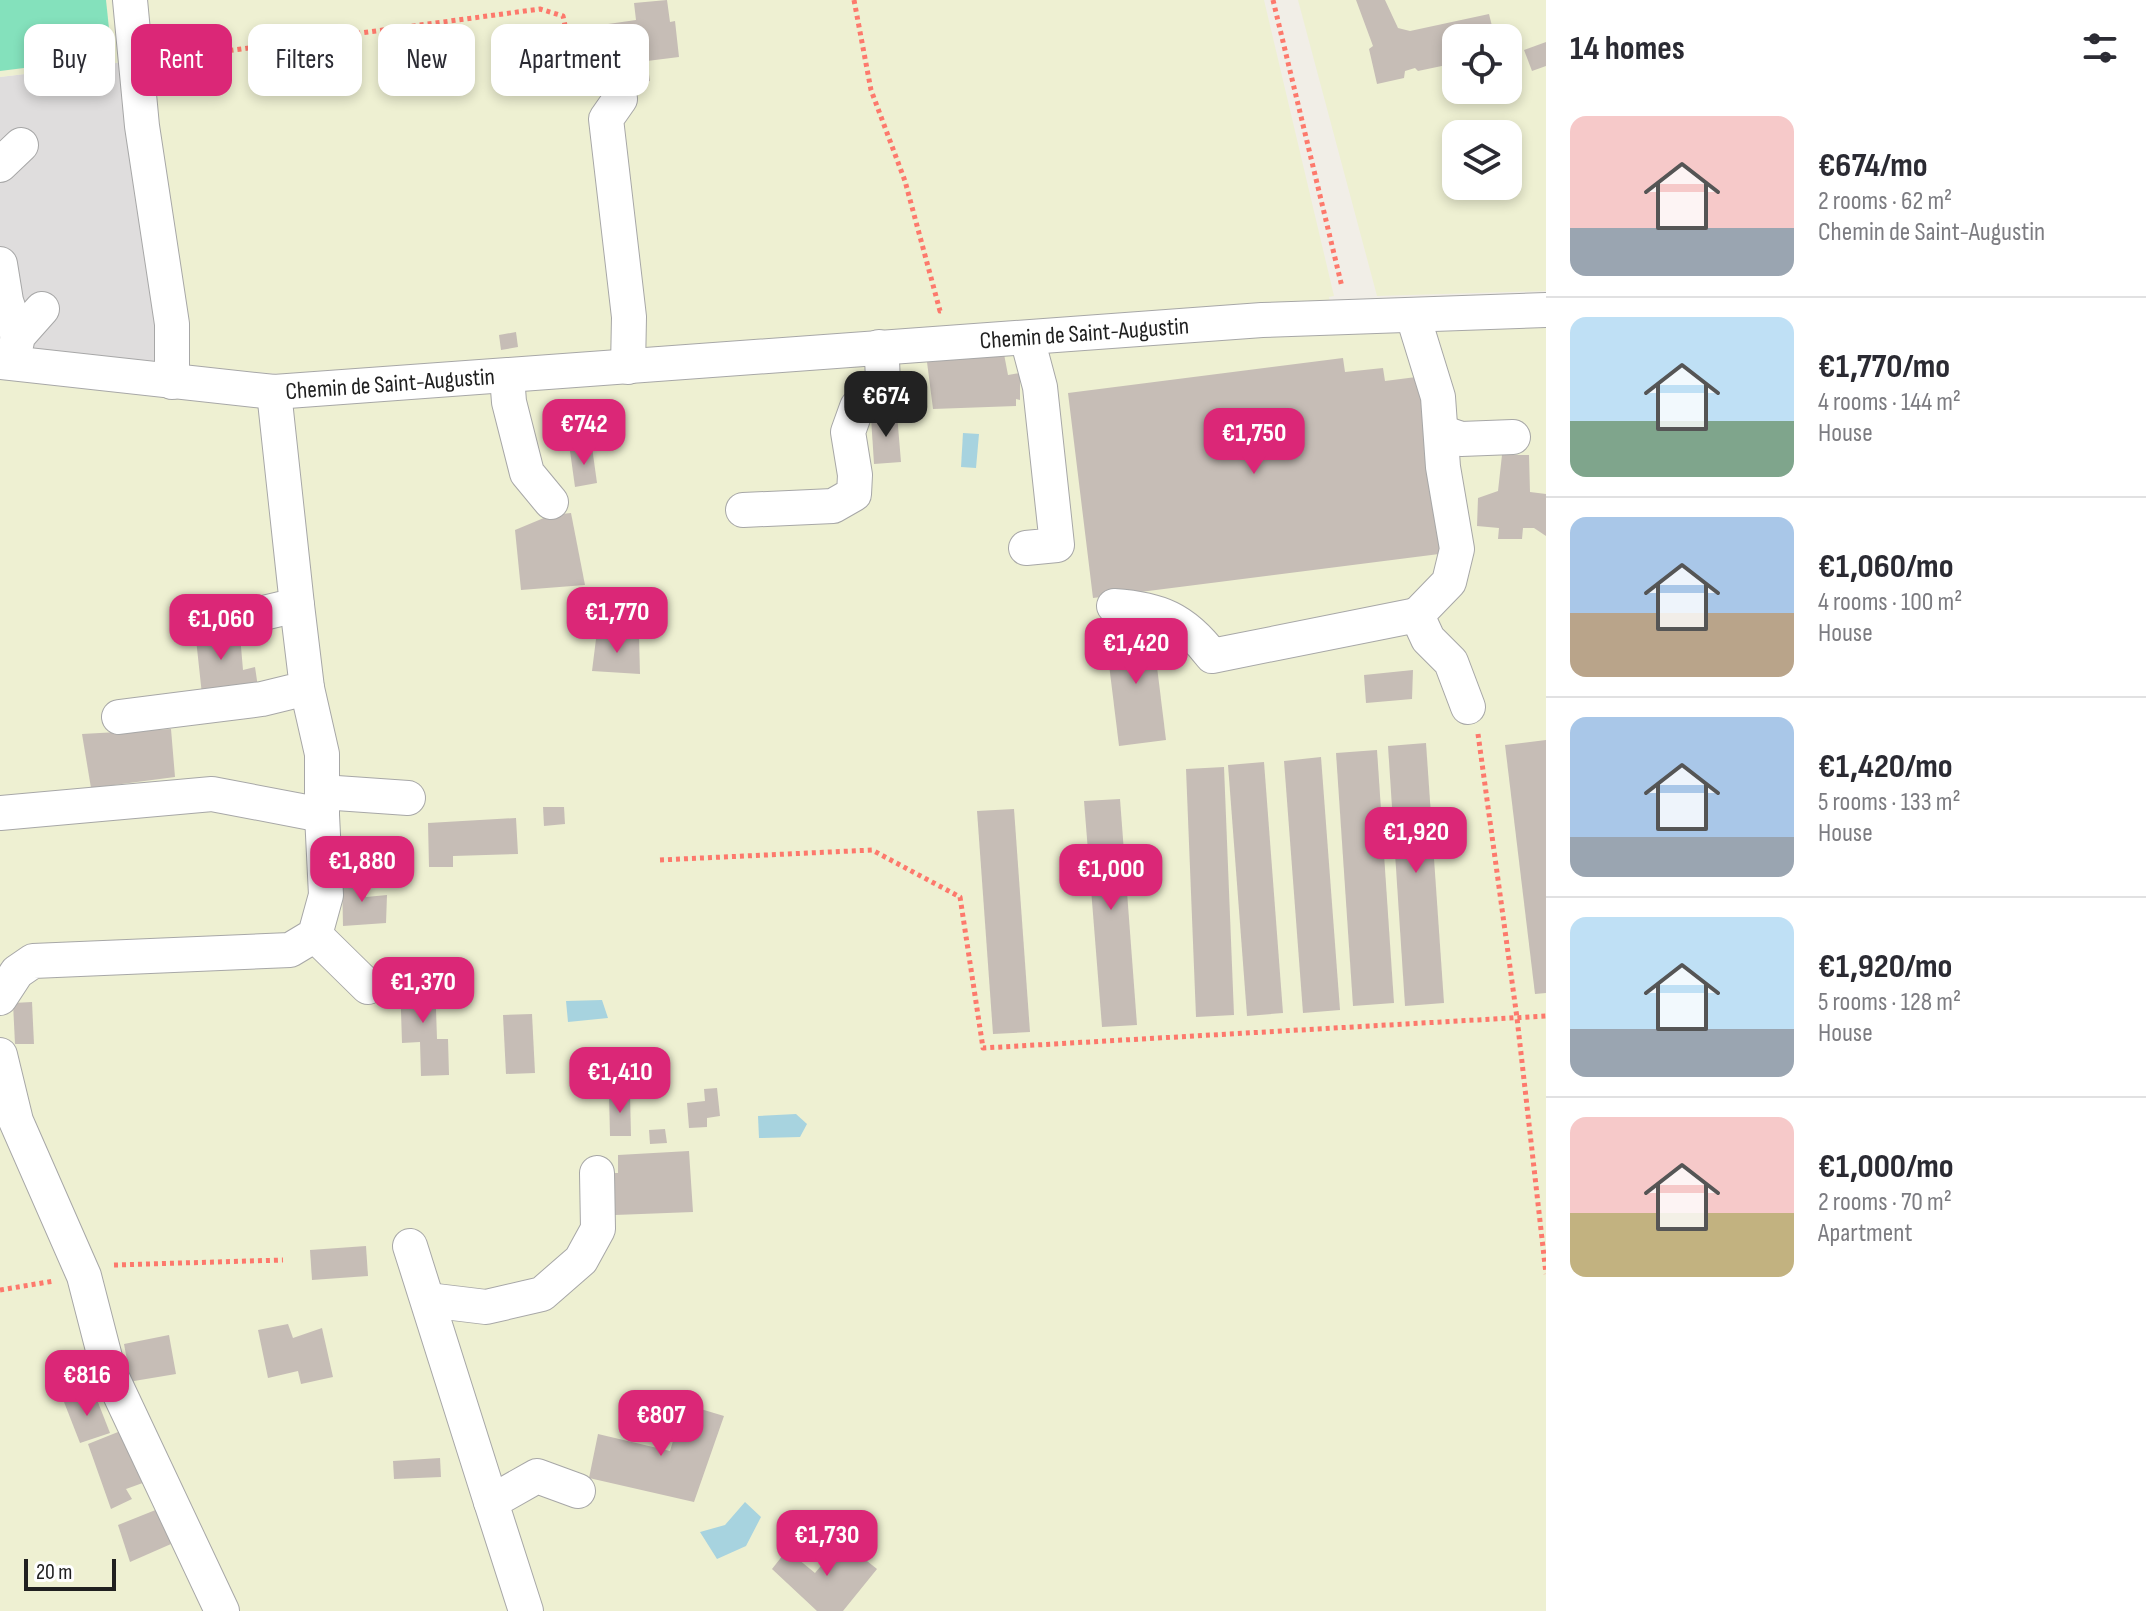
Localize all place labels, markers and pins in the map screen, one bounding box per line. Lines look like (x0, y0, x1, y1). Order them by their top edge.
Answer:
pin: €674 (839, 371, 933, 439)
pin: €742 (537, 399, 631, 467)
pin: €1,750 (1189, 408, 1319, 476)
pin: €1,770 (552, 587, 682, 655)
pin: €1,060 (156, 594, 286, 662)
pin: €1,420 (1071, 618, 1201, 686)
pin: €1,920 (1351, 807, 1481, 875)
pin: €1,880 (297, 836, 427, 904)
pin: €1,000 (1046, 844, 1176, 912)
pin: €1,370 (358, 957, 488, 1025)
pin: €1,410 (555, 1047, 685, 1115)
pin: €816 (40, 1350, 134, 1418)
pin: €807 (614, 1390, 708, 1458)
pin: €1,730 (762, 1510, 892, 1578)

